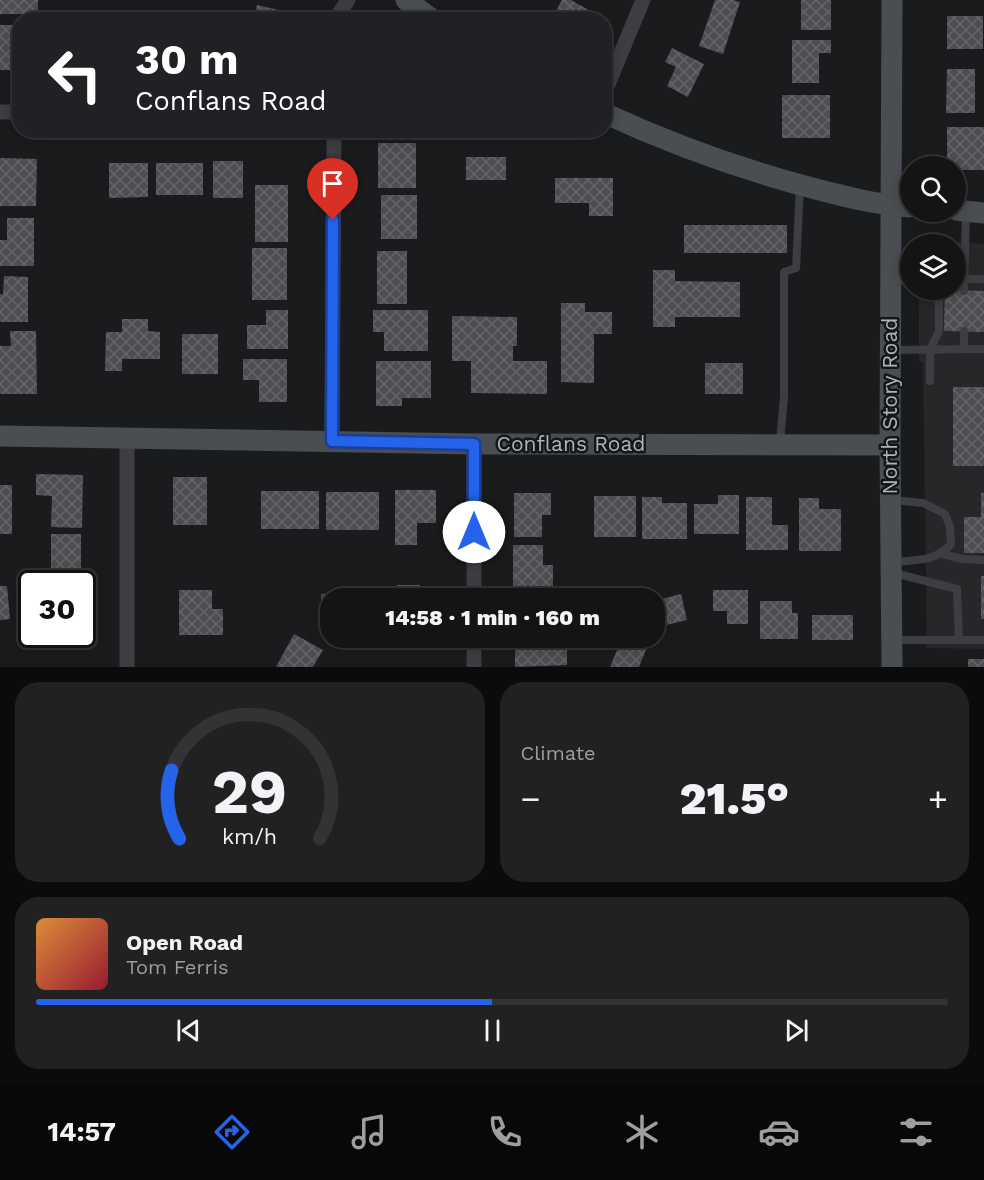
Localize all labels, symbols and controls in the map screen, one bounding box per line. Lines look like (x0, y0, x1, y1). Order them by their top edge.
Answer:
text: 30 m (135, 35, 239, 84)
icon: left (36, 36, 114, 114)
text: Conflans Road (135, 85, 326, 117)
map controls (900, 156, 966, 300)
button: search (900, 156, 966, 222)
pin (307, 158, 358, 220)
icon: arrive (316, 167, 349, 200)
button: layers (900, 234, 966, 300)
street label: North Story Road (877, 318, 902, 494)
street label: Conflans Road (497, 431, 645, 456)
position arrow (442, 500, 506, 564)
speed limit sign: 30 (18, 570, 96, 648)
text: 14:58 · 1 min · 160 m (385, 605, 600, 630)
text: Climate (521, 741, 596, 765)
text: 29 (212, 755, 288, 828)
text: 21.5° (679, 772, 789, 825)
text: − (521, 779, 540, 818)
text: + (928, 779, 948, 818)
text: km/h (222, 824, 277, 849)
text: Open Road (126, 930, 243, 955)
text: Tom Ferris (126, 955, 229, 979)
icon: previous (172, 1014, 205, 1047)
icon: pause (476, 1014, 509, 1047)
icon: next (780, 1014, 813, 1047)
icon: directions (211, 1111, 253, 1153)
icon: music (348, 1111, 390, 1153)
icon: phone (484, 1111, 526, 1153)
icon: climate (621, 1111, 663, 1153)
icon: car (758, 1111, 800, 1153)
icon: filters (895, 1111, 937, 1153)
text: 14:57 (47, 1116, 116, 1148)

